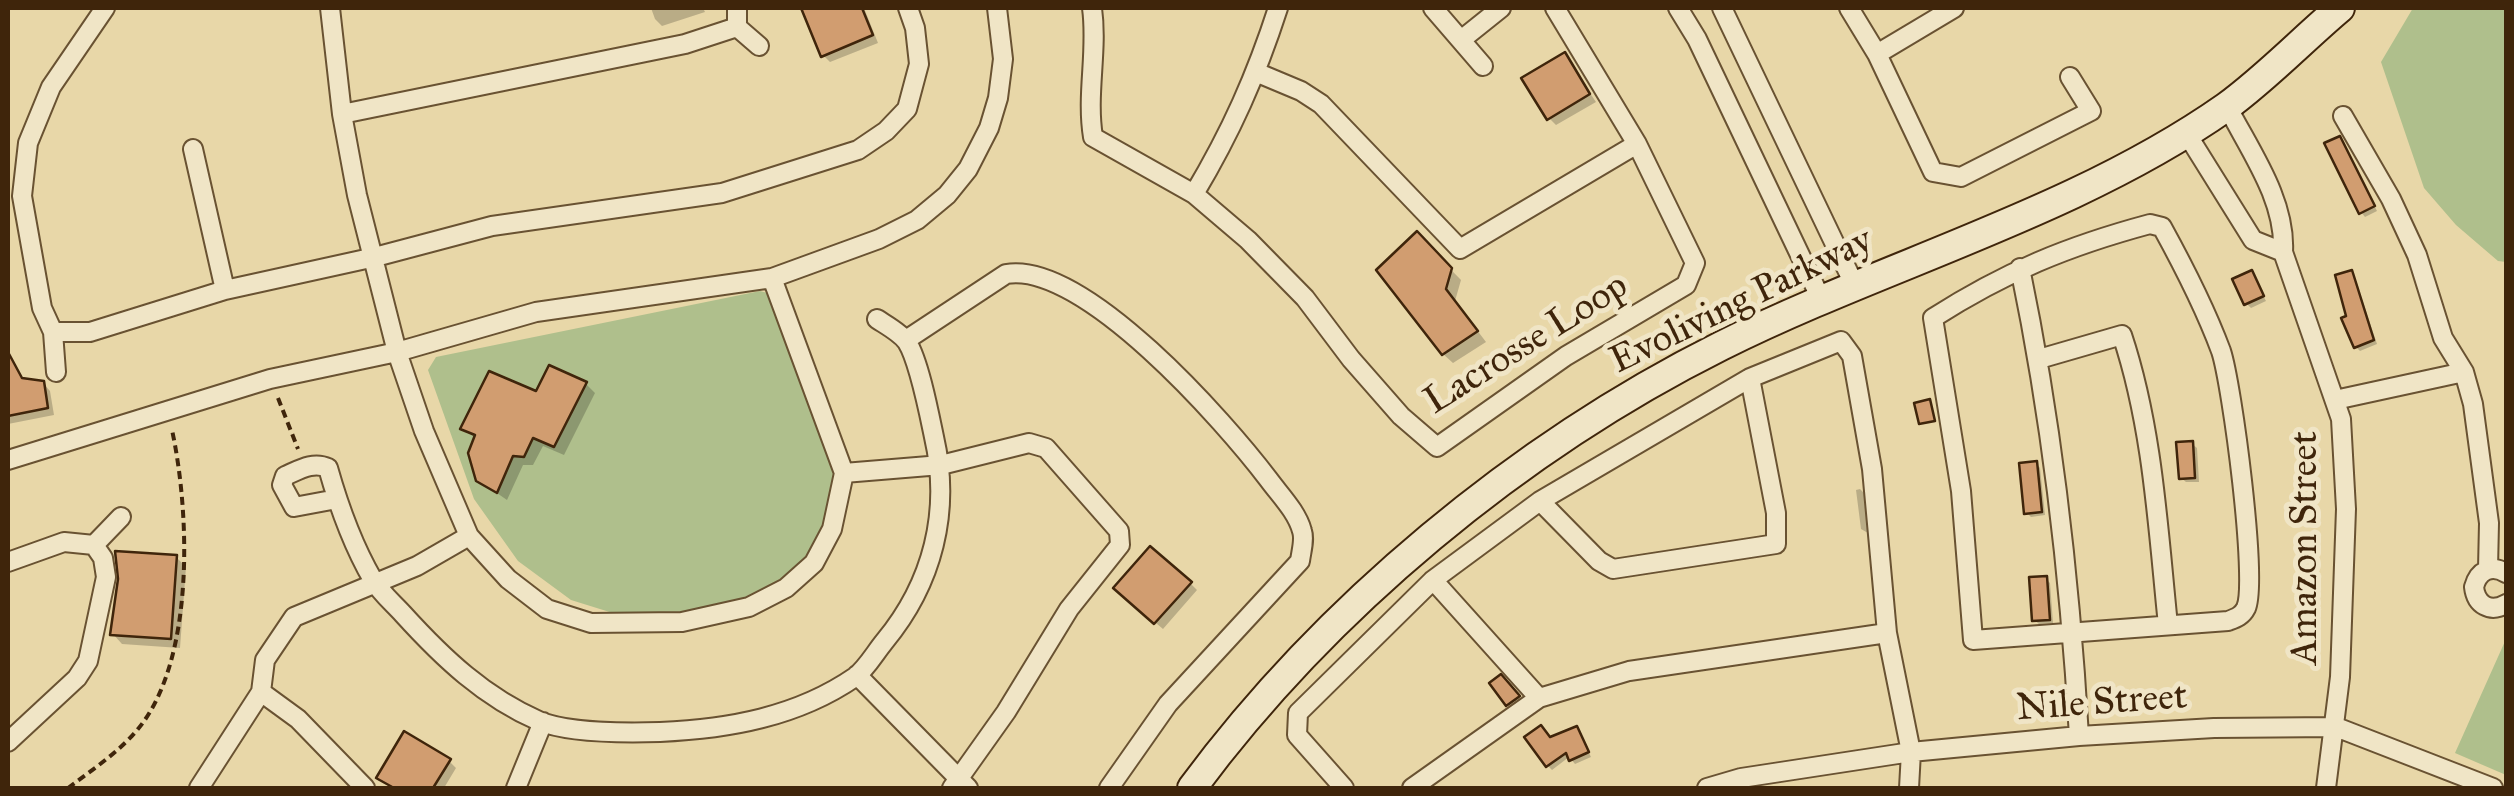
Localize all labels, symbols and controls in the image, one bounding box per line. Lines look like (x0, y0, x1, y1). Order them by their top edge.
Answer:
street label: Evoliving Parkway (1603, 219, 1881, 385)
street label: Lacrosse Loop (1417, 264, 1637, 426)
street label: Amazon Street (2284, 431, 2330, 665)
street label: Nile Street (2015, 675, 2189, 733)

